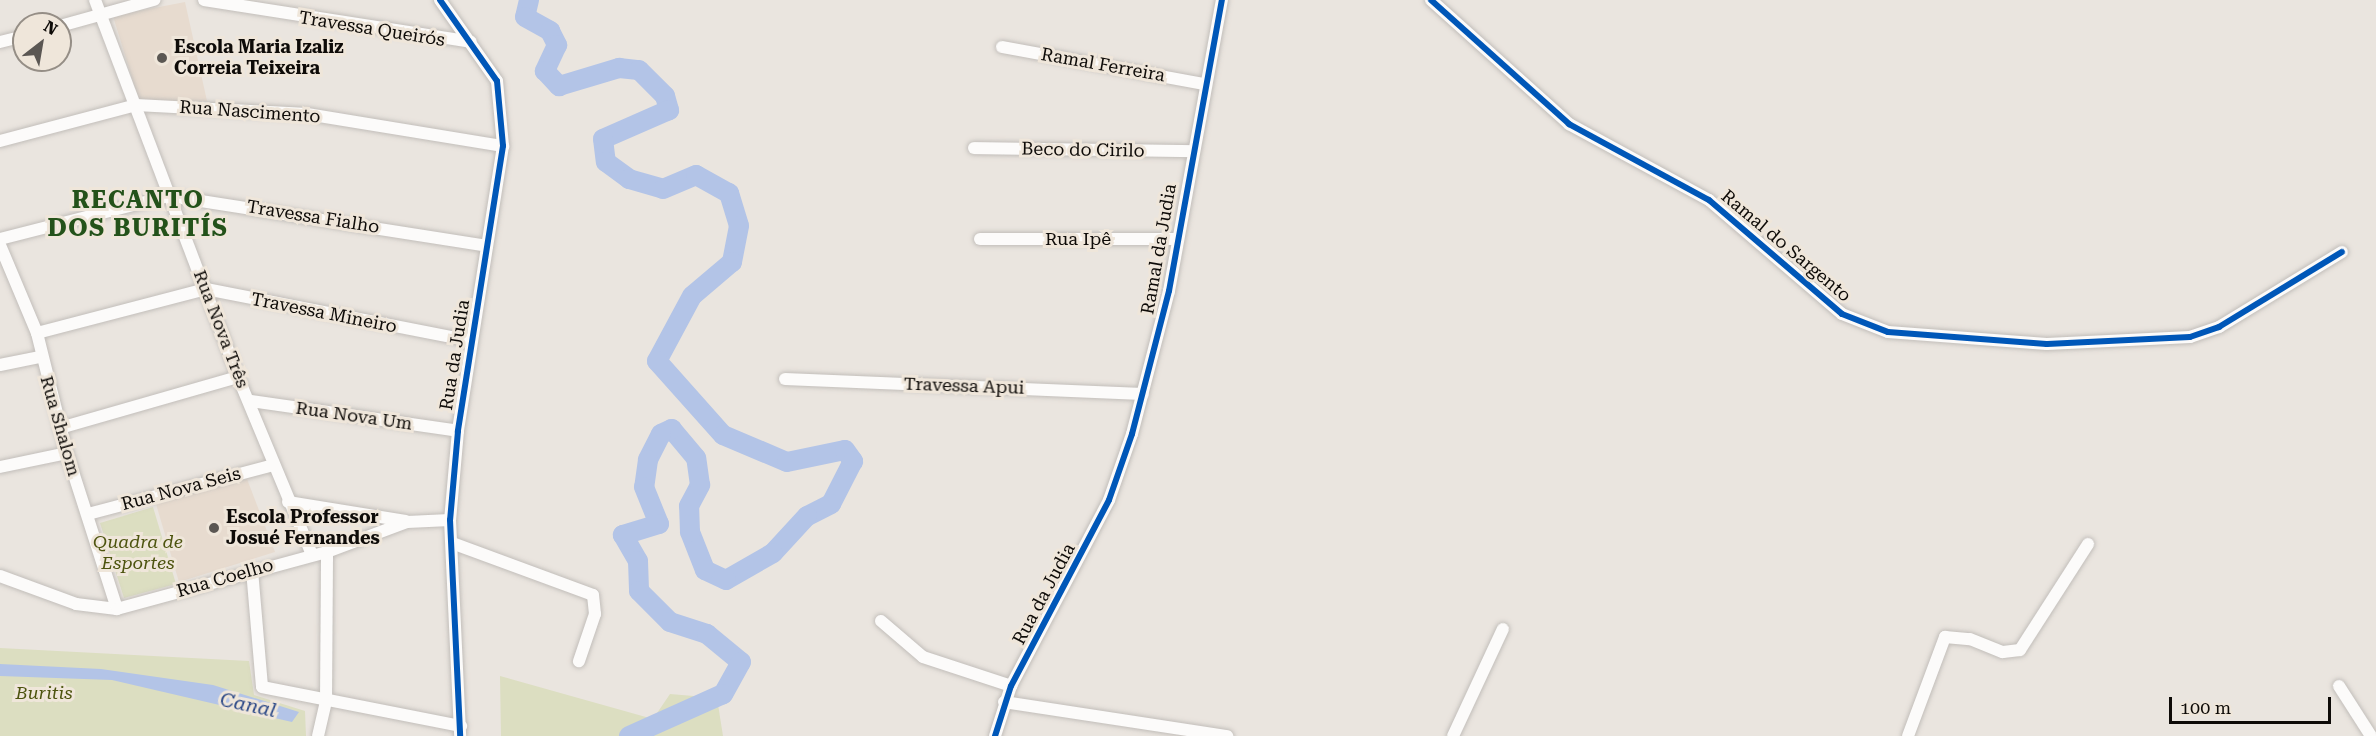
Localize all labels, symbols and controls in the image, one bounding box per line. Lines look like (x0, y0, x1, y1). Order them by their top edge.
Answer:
street label: Travessa Queirós (297, 7, 447, 51)
north arrow (12, 12, 72, 72)
text: N (40, 17, 61, 39)
place label: Escola Maria Izaliz Correia Teixeira (174, 37, 344, 80)
street label: Ramal Ferreira (1039, 43, 1167, 87)
marker: Escola Maria Izaliz Correia Teixeira (155, 51, 169, 65)
street label: Rua Nascimento (179, 96, 321, 128)
street label: Beco do Cirilo (1021, 138, 1145, 162)
street label: Ramal da Judia (1137, 182, 1181, 316)
street label: Ramal do Sargento (1717, 185, 1855, 307)
district label: RECANTO DOS BURITÍS (48, 187, 228, 243)
street label: Travessa Fialho (245, 196, 381, 238)
street label: Rua Ipê (1045, 228, 1111, 250)
street label: Rua Nova Três (189, 267, 253, 391)
street label: Travessa Mineiro (249, 288, 399, 338)
street label: Rua da Judia (436, 298, 474, 412)
street label: Rua Shalom (35, 373, 85, 479)
street label: Travessa Apui (903, 373, 1025, 399)
street label: Rua Nova Um (294, 397, 414, 435)
street label: Rua Nova Seis (119, 463, 243, 515)
place label: Escola Professor Josué Fernandes (226, 507, 380, 550)
marker: Escola Professor Josué Fernandes (207, 521, 221, 535)
park label: Quadra de Esportes (93, 532, 183, 574)
street label: Rua da Judia (1008, 540, 1080, 648)
street label: Rua Coelho (174, 554, 276, 602)
park label: Buritis (15, 682, 73, 704)
scale bar (2172, 685, 2334, 723)
water label: Canal (218, 687, 278, 723)
text: 100 m (2180, 697, 2231, 718)

